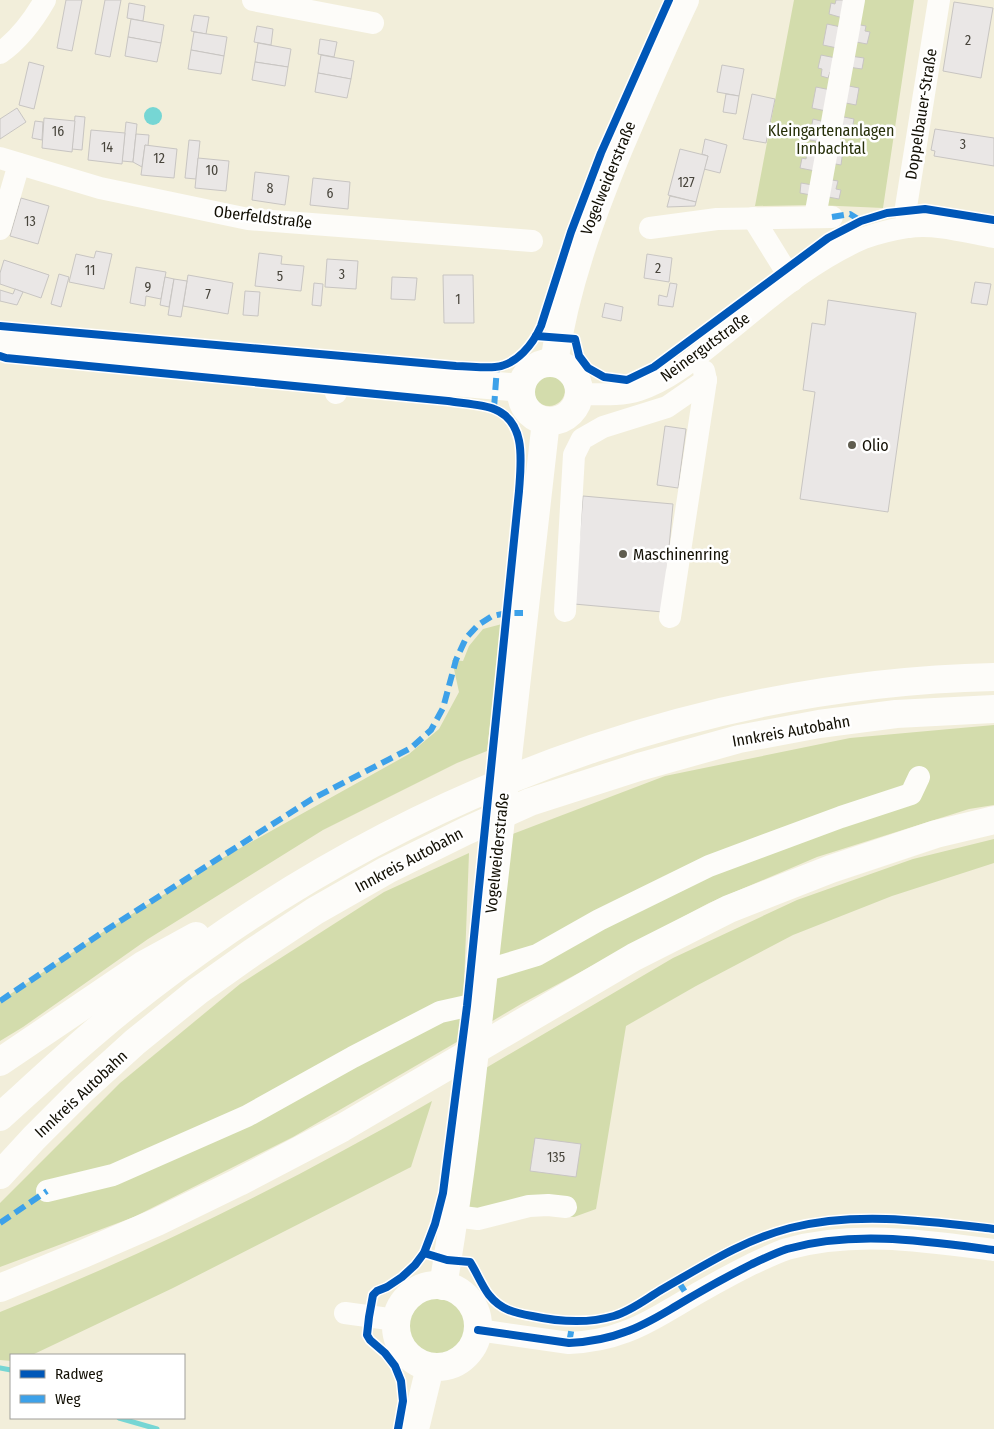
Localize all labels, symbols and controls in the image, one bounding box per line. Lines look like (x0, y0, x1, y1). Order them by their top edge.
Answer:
house number: 2 (965, 32, 971, 49)
street label: Doppelbauer-Straße (901, 47, 941, 181)
street label: Vogelweiderstraße (576, 118, 640, 238)
park label: Kleingartenanlagen Innbachtal (768, 121, 894, 158)
house number: 16 (52, 123, 64, 140)
house number: 3 (960, 136, 966, 153)
house number: 14 (101, 139, 113, 156)
house number: 12 (153, 150, 165, 167)
house number: 10 (206, 162, 218, 179)
house number: 127 (677, 174, 695, 191)
house number: 8 (267, 180, 274, 197)
house number: 6 (327, 185, 334, 202)
street label: Oberfeldstraße (213, 202, 313, 232)
house number: 13 (24, 213, 36, 230)
house number: 2 (655, 260, 661, 277)
house number: 11 (85, 262, 95, 279)
house number: 3 (339, 266, 345, 283)
house number: 5 (277, 268, 283, 285)
house number: 9 (145, 279, 152, 296)
house number: 7 (205, 286, 211, 303)
house number: 1 (455, 291, 461, 308)
street label: Neinergutstraße (657, 308, 753, 386)
place label: Olio (862, 436, 889, 455)
marker: Olio (846, 439, 858, 451)
place label: Maschinenring (633, 545, 729, 564)
marker: Maschinenring (617, 548, 629, 560)
street label: Innkreis Autobahn (731, 711, 851, 751)
street label: Vogelweiderstraße (481, 792, 513, 914)
street label: Innkreis Autobahn (352, 824, 466, 896)
street label: Innkreis Autobahn (31, 1046, 131, 1142)
house number: 135 (547, 1149, 565, 1166)
legend (10, 1354, 185, 1419)
text: Radweg (55, 1365, 103, 1383)
text: Weg (55, 1390, 81, 1408)

